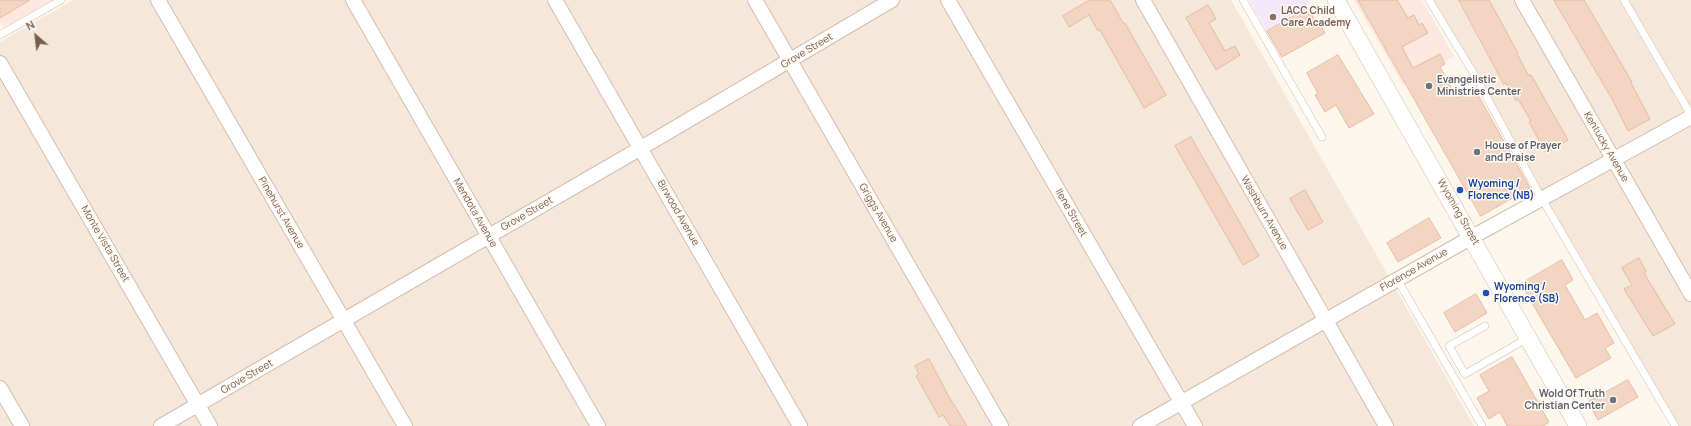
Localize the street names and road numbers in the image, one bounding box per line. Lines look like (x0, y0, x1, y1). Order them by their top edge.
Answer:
street label: Grove Street (779, 31, 835, 71)
street label: Kentucky Avenue (1581, 110, 1631, 184)
street label: Washburn Avenue (1238, 174, 1290, 252)
street label: Pinehurst Avenue (256, 175, 306, 251)
street label: Mendota Avenue (450, 176, 500, 250)
street label: Wyoming Street (1434, 177, 1482, 247)
street label: Birwood Avenue (654, 178, 702, 248)
street label: Griggs Avenue (856, 181, 900, 245)
street label: Ilene Street (1052, 187, 1090, 239)
street label: Grove Street (499, 194, 555, 234)
street label: Monte Vista Street (78, 204, 132, 284)
street label: Florence Avenue (1378, 246, 1450, 294)
street label: Grove Street (219, 357, 275, 397)

